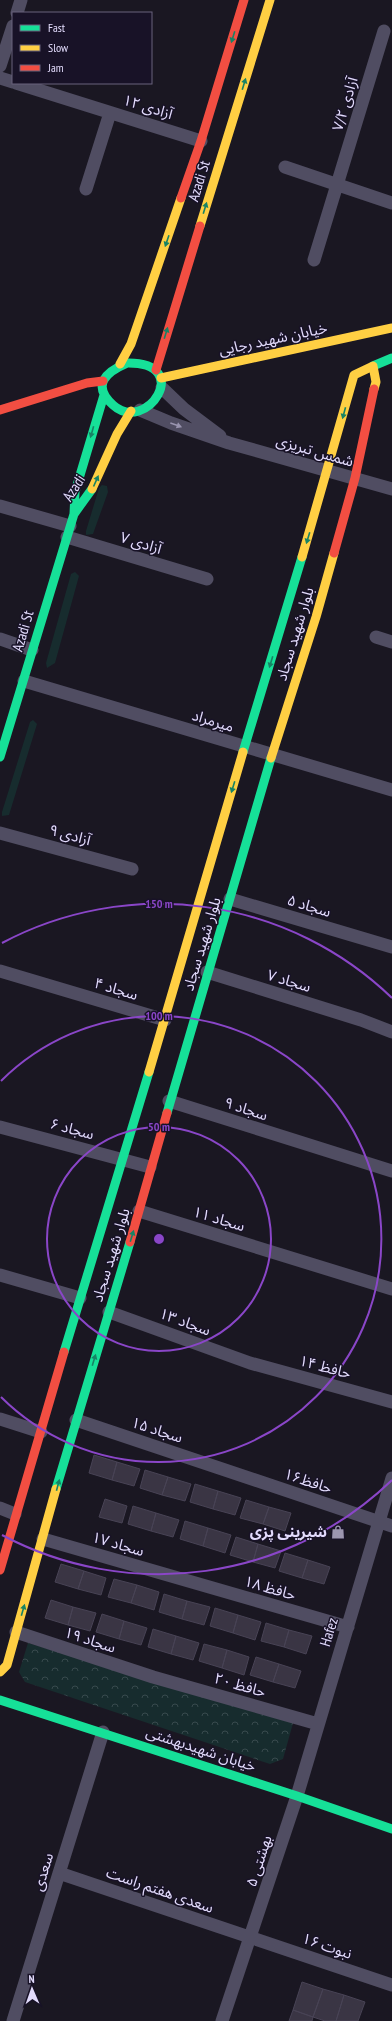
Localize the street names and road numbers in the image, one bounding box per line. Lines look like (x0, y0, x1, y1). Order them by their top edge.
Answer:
street label: آزادی ۷/۲ (327, 74, 362, 133)
street label: آزادی ۱۲ (121, 90, 176, 123)
street label: Azadi St (183, 158, 214, 204)
street label: خیابان شهید رجایی (217, 318, 329, 359)
street label: شمس تبریزی (274, 430, 356, 471)
street label: Azadi (58, 471, 89, 505)
street label: آزادی ۷ (118, 527, 165, 558)
street label: بلوار شهید سجاد (271, 585, 318, 683)
street label: Azadi St (8, 608, 37, 654)
street label: میرمراد (190, 705, 236, 736)
street label: آزادی ۹ (47, 820, 94, 849)
street label: سجاد ۵ (285, 890, 333, 921)
street label: بلوار شهید سجاد (178, 895, 225, 993)
street label: سجاد ۷ (265, 965, 313, 996)
street label: سجاد ۴ (92, 973, 140, 1004)
street label: سجاد ۹ (222, 1093, 271, 1125)
street label: سجاد ۶ (48, 1114, 96, 1144)
street label: سجاد ۱۱ (191, 1202, 248, 1235)
street label: بلوار شهید سجاد (87, 1206, 134, 1304)
street label: سجاد ۱۳ (157, 1304, 214, 1340)
street label: حافظ ۱۴ (297, 1351, 353, 1383)
street label: سجاد ۱۵ (129, 1412, 186, 1447)
street label: حافظ۱۶ (282, 1464, 335, 1497)
street label: سجاد ۱۷ (90, 1527, 147, 1560)
street label: حافظ ۱۸ (242, 1571, 298, 1604)
street label: Hafez (315, 1615, 342, 1649)
street label: سجاد ۱۹ (62, 1622, 119, 1657)
street label: حافظ ۲۰ (212, 1668, 268, 1701)
street label: خیابان شهیدبهشتی (144, 1722, 259, 1775)
street label: بهشتی ۵ (241, 1833, 276, 1889)
street label: سعدی (28, 1850, 57, 1893)
street label: سعدی هفتم راست (103, 1862, 217, 1919)
street label: نبوت ۱۶ (300, 1928, 355, 1963)

